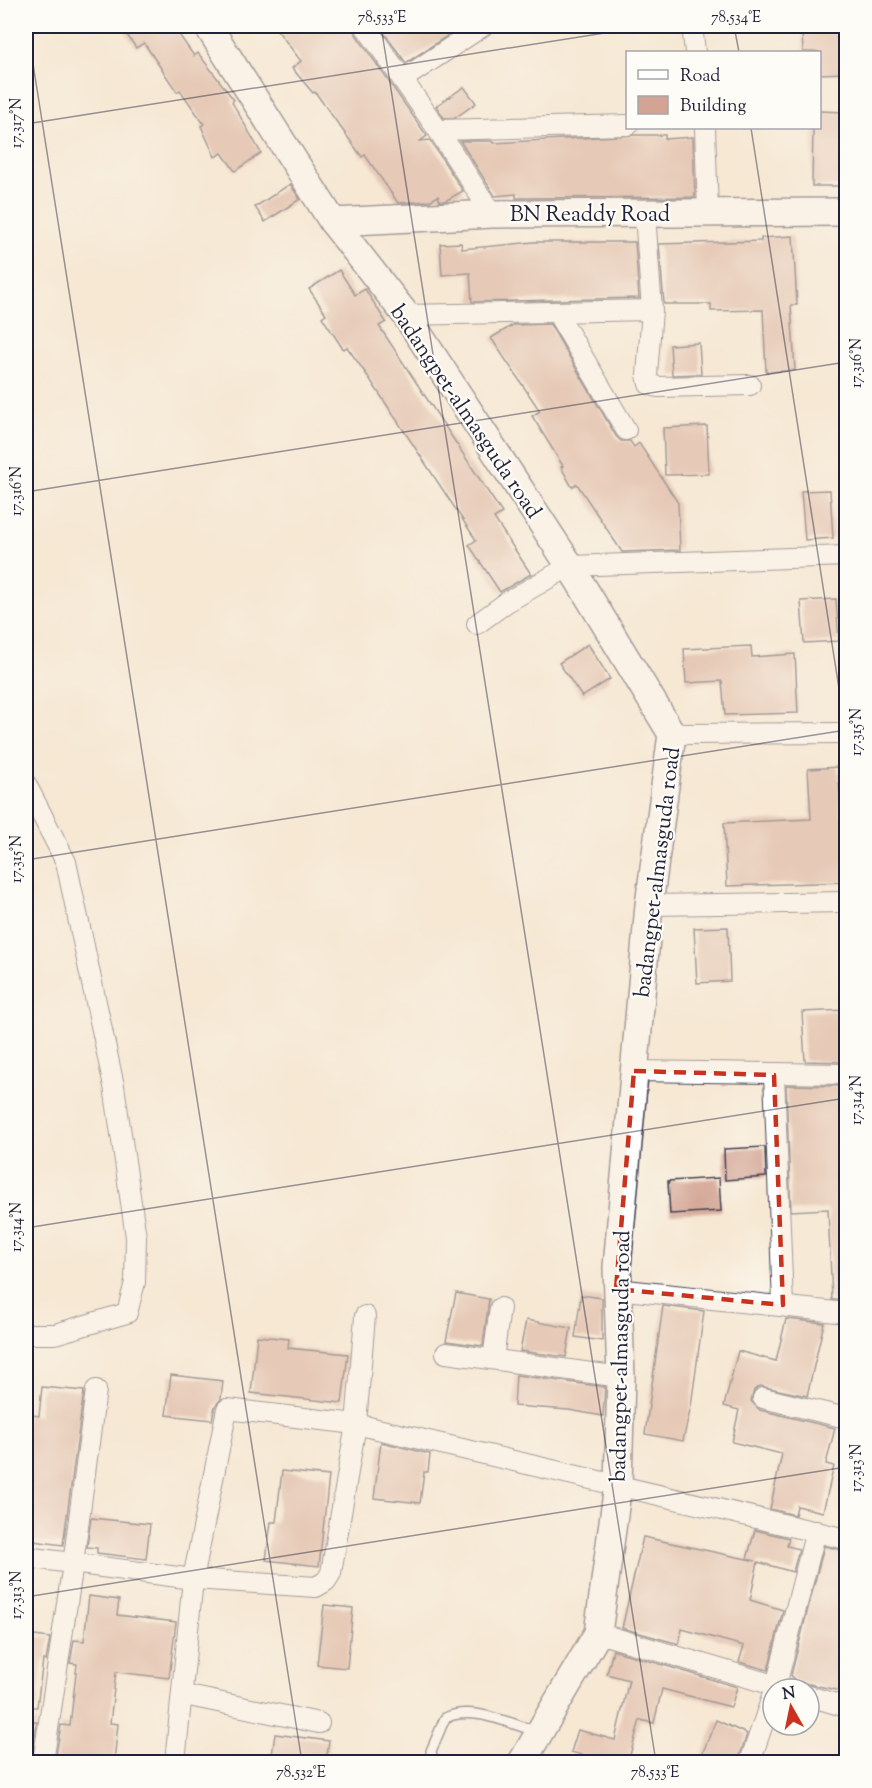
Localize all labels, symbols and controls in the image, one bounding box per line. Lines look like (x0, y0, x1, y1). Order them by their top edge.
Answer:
text: 78.533°E (358, 8, 406, 29)
text: 78.534°E (711, 8, 761, 29)
legend (626, 51, 821, 129)
text: Road (680, 64, 720, 90)
text: Building (680, 94, 746, 120)
text: 17.317°N (7, 98, 28, 148)
street label: BN Readdy Road (510, 200, 670, 232)
street label: badangpet-almasguda road (381, 299, 548, 526)
text: 17.316°N (847, 338, 868, 388)
text: 17.316°N (7, 466, 28, 516)
text: 17.315°N (847, 708, 868, 756)
street label: badangpet-almasguda road (628, 745, 690, 999)
text: 17.315°N (7, 835, 28, 883)
text: 17.314°N (847, 1075, 868, 1125)
text: 17.314°N (7, 1202, 28, 1252)
street label: badangpet-almasguda road (604, 1230, 640, 1482)
text: 17.313°N (847, 1444, 868, 1492)
text: 17.313°N (7, 1571, 28, 1619)
north arrow (761, 1677, 821, 1737)
text: N (781, 1682, 797, 1707)
text: 78.532°E (276, 1763, 326, 1784)
text: 78.533°E (631, 1763, 679, 1784)

